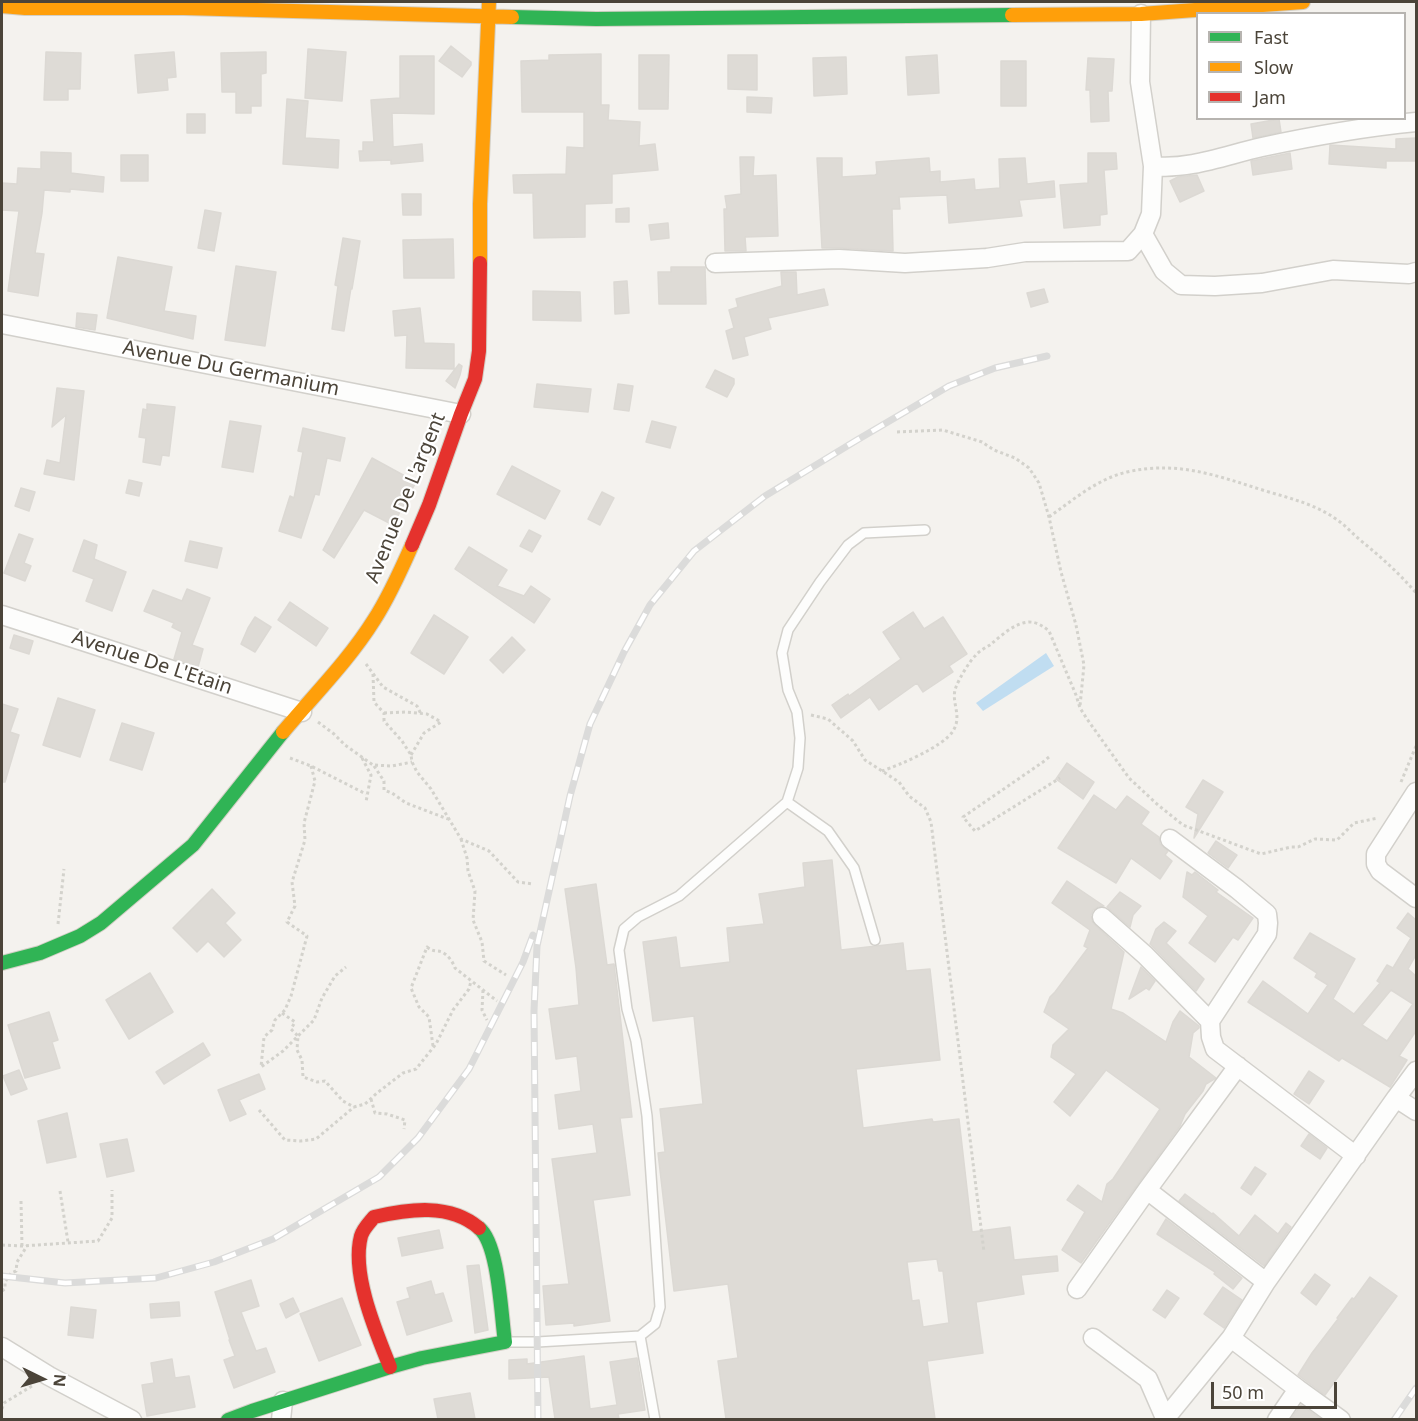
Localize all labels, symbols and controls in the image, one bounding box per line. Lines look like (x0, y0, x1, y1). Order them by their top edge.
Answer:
legend (1196, 12, 1406, 120)
text: Fast (1254, 25, 1289, 49)
text: Slow (1254, 55, 1293, 79)
text: Jam (1254, 85, 1286, 109)
street label: Avenue Du Germanium (121, 336, 341, 402)
street label: Avenue De L'argent (361, 409, 451, 587)
street label: Avenue De L'Etain (69, 626, 235, 700)
north arrow (12, 1349, 72, 1409)
scale bar (1214, 1370, 1340, 1408)
text: N (48, 1373, 71, 1388)
text: 50 m (1222, 1380, 1264, 1404)

